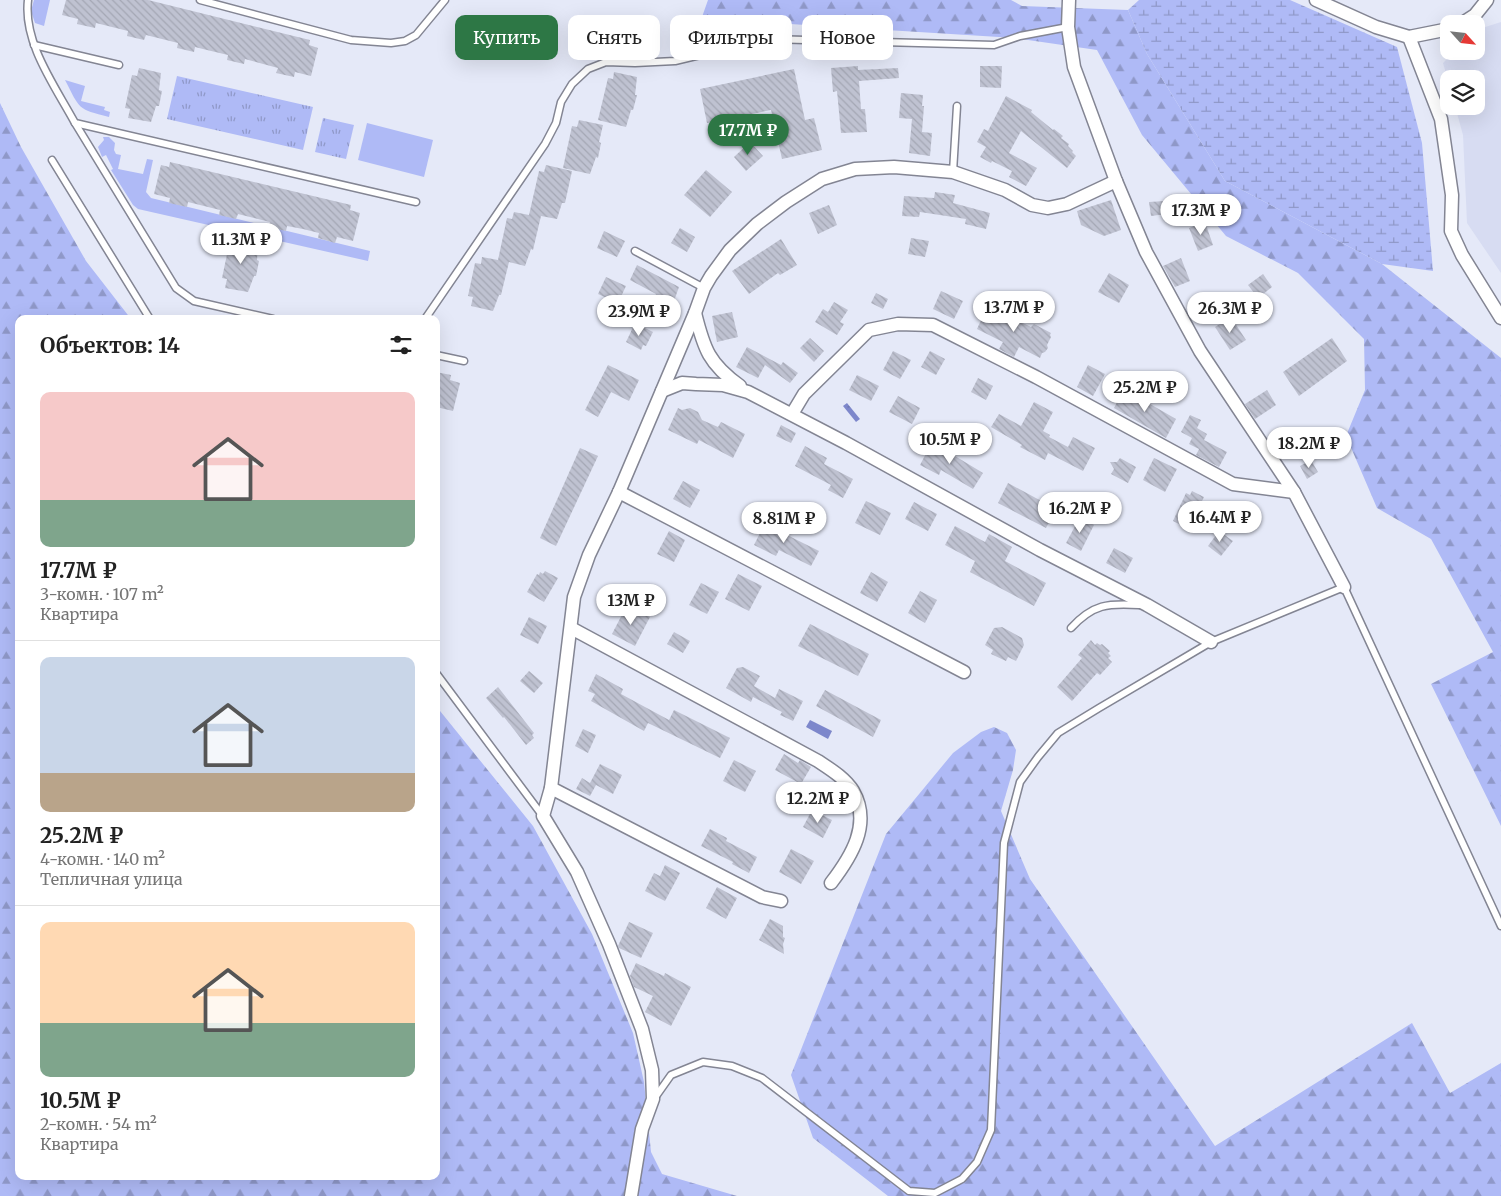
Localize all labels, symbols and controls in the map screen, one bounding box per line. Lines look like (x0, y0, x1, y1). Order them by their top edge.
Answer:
chip: Купить (455, 15, 558, 60)
chip: Снять (568, 15, 660, 60)
chip: Фильтры (670, 15, 792, 60)
chip: Новое (802, 15, 893, 60)
north arrow (1440, 15, 1485, 60)
map controls (1440, 15, 1485, 115)
button: layers (1440, 70, 1485, 115)
pin: 17.7M ₽ (702, 114, 794, 156)
text: 17.7M ₽ (719, 120, 777, 140)
pin: 17.3M ₽ (1155, 194, 1247, 236)
text: 17.3M ₽ (1171, 200, 1231, 220)
pin: 11.3M ₽ (195, 222, 287, 265)
text: 11.3M ₽ (211, 229, 271, 249)
pin: 13.7M ₽ (968, 290, 1060, 333)
pin: 26.3M ₽ (1184, 292, 1276, 334)
pin: 23.9M ₽ (593, 294, 685, 337)
text: 13.7M ₽ (984, 297, 1044, 317)
text: 26.3M ₽ (1198, 298, 1262, 318)
text: 23.9M ₽ (608, 301, 670, 321)
icon: filters (387, 331, 415, 359)
text: Объектов: 14 (40, 332, 180, 359)
pin: 25.2M ₽ (1099, 370, 1191, 413)
text: 25.2M ₽ (1113, 377, 1177, 397)
pin: 10.5M ₽ (904, 422, 996, 465)
icon: home (183, 424, 273, 514)
pin: 18.2M ₽ (1263, 426, 1355, 469)
text: 10.5M ₽ (919, 429, 981, 449)
text: 18.2M ₽ (1278, 433, 1340, 453)
pin: 16.2M ₽ (1034, 492, 1126, 534)
text: 16.2M ₽ (1049, 498, 1111, 518)
pin: 16.4M ₽ (1174, 500, 1266, 543)
pin: 8.81M ₽ (738, 502, 830, 544)
text: 16.4M ₽ (1189, 507, 1251, 527)
text: 8.81M ₽ (752, 508, 816, 528)
text: 17.7M ₽ (40, 557, 117, 584)
text: 3-комн. · 107 m² (40, 584, 164, 604)
pin: 13M ₽ (596, 584, 666, 626)
text: 13M ₽ (607, 590, 655, 610)
text: Квартира (40, 604, 119, 624)
icon: home (183, 690, 273, 780)
pin: 12.2M ₽ (772, 782, 864, 824)
text: 12.2M ₽ (787, 788, 849, 808)
text: 25.2M ₽ (40, 822, 124, 849)
text: 4-комн. · 140 m² (40, 849, 165, 869)
text: Тепличная улица (40, 869, 183, 889)
icon: home (183, 955, 273, 1045)
text: 10.5M ₽ (40, 1087, 121, 1114)
text: 2-комн. · 54 m² (40, 1114, 157, 1134)
text: Квартира (40, 1134, 119, 1154)

